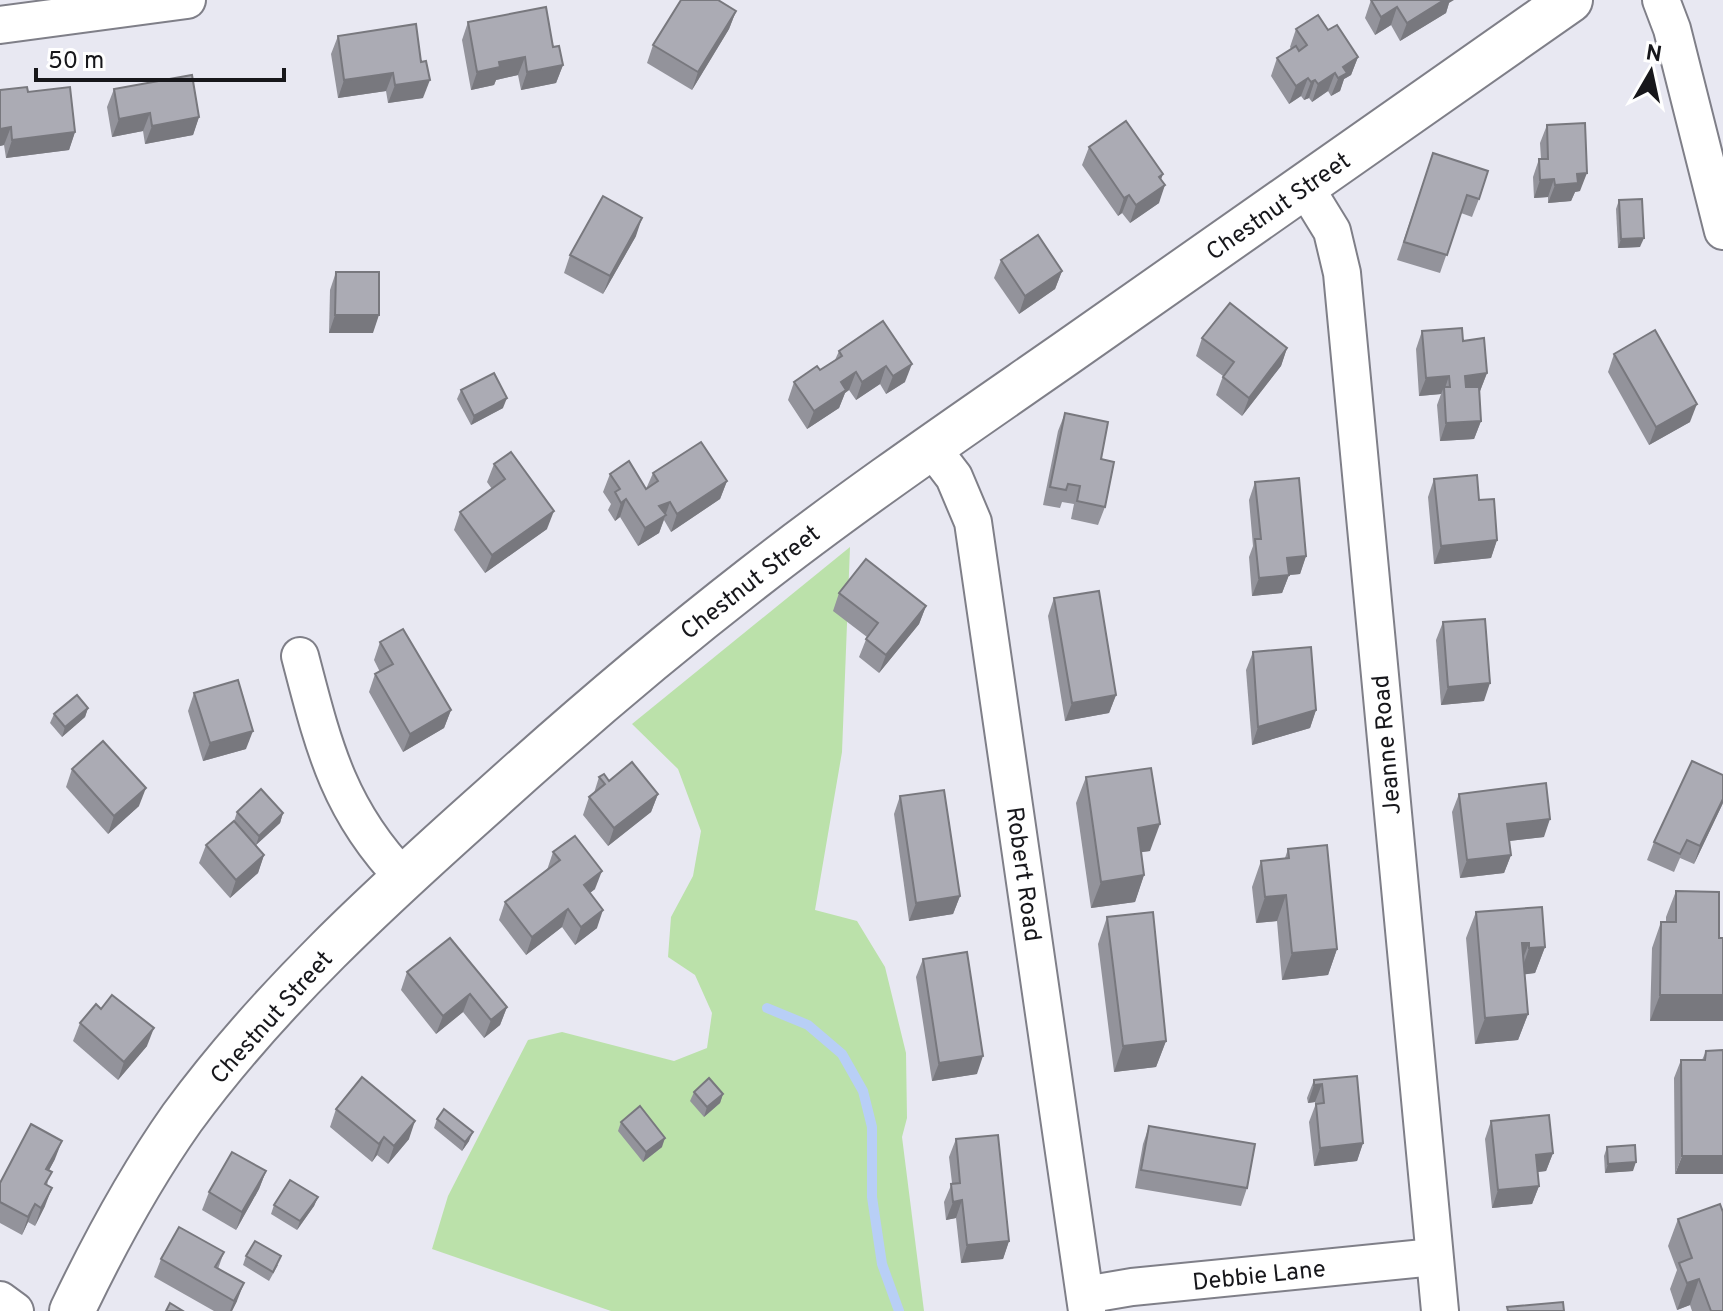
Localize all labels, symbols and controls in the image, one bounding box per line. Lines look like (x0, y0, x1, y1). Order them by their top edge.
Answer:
scale bar (36, 32, 284, 82)
north arrow (1611, 32, 1691, 112)
text: N (1644, 40, 1664, 69)
text: 50 m (48, 47, 104, 77)
street label: Chestnut Street (1201, 147, 1357, 268)
street label: Chestnut Street (675, 520, 827, 647)
street label: Jeanne Road (1367, 673, 1409, 816)
street label: Robert Road (998, 805, 1046, 944)
street label: Chestnut Street (205, 945, 340, 1091)
street label: Debbie Lane (1191, 1255, 1327, 1299)

